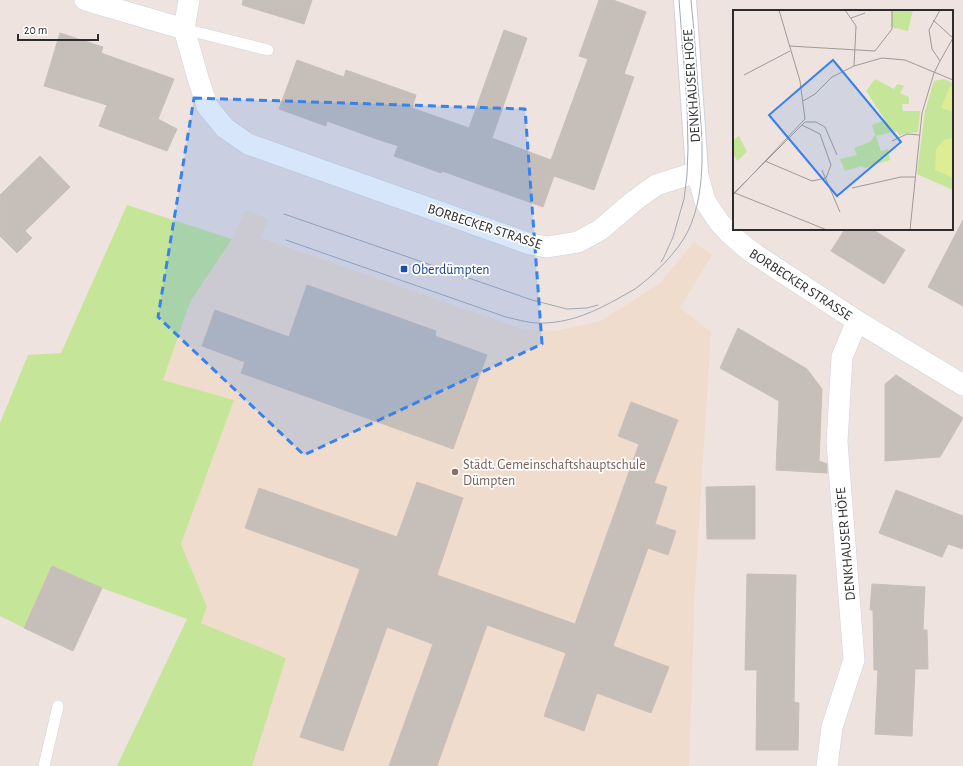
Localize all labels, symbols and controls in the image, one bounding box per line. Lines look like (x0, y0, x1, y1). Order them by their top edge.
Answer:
inset map (733, 10, 953, 230)
scale bar (18, 16, 98, 42)
text: 20 m (24, 24, 47, 36)
street label: DENKHAUSER HÖFE (678, 28, 703, 143)
street label: BORBECKER STRASSE (426, 202, 544, 252)
street label: BORBECKER STRASSE (747, 247, 854, 323)
place label: Oberdümpten (412, 263, 490, 277)
marker: Oberdümpten (399, 264, 409, 274)
place label: Städt. Gemeinschaftshauptschule Dümpten (463, 458, 646, 488)
marker: Städt. Gemeinschaftshauptschule Dümpten (450, 467, 460, 477)
street label: DENKHAUSER HÖFE (831, 486, 858, 601)

